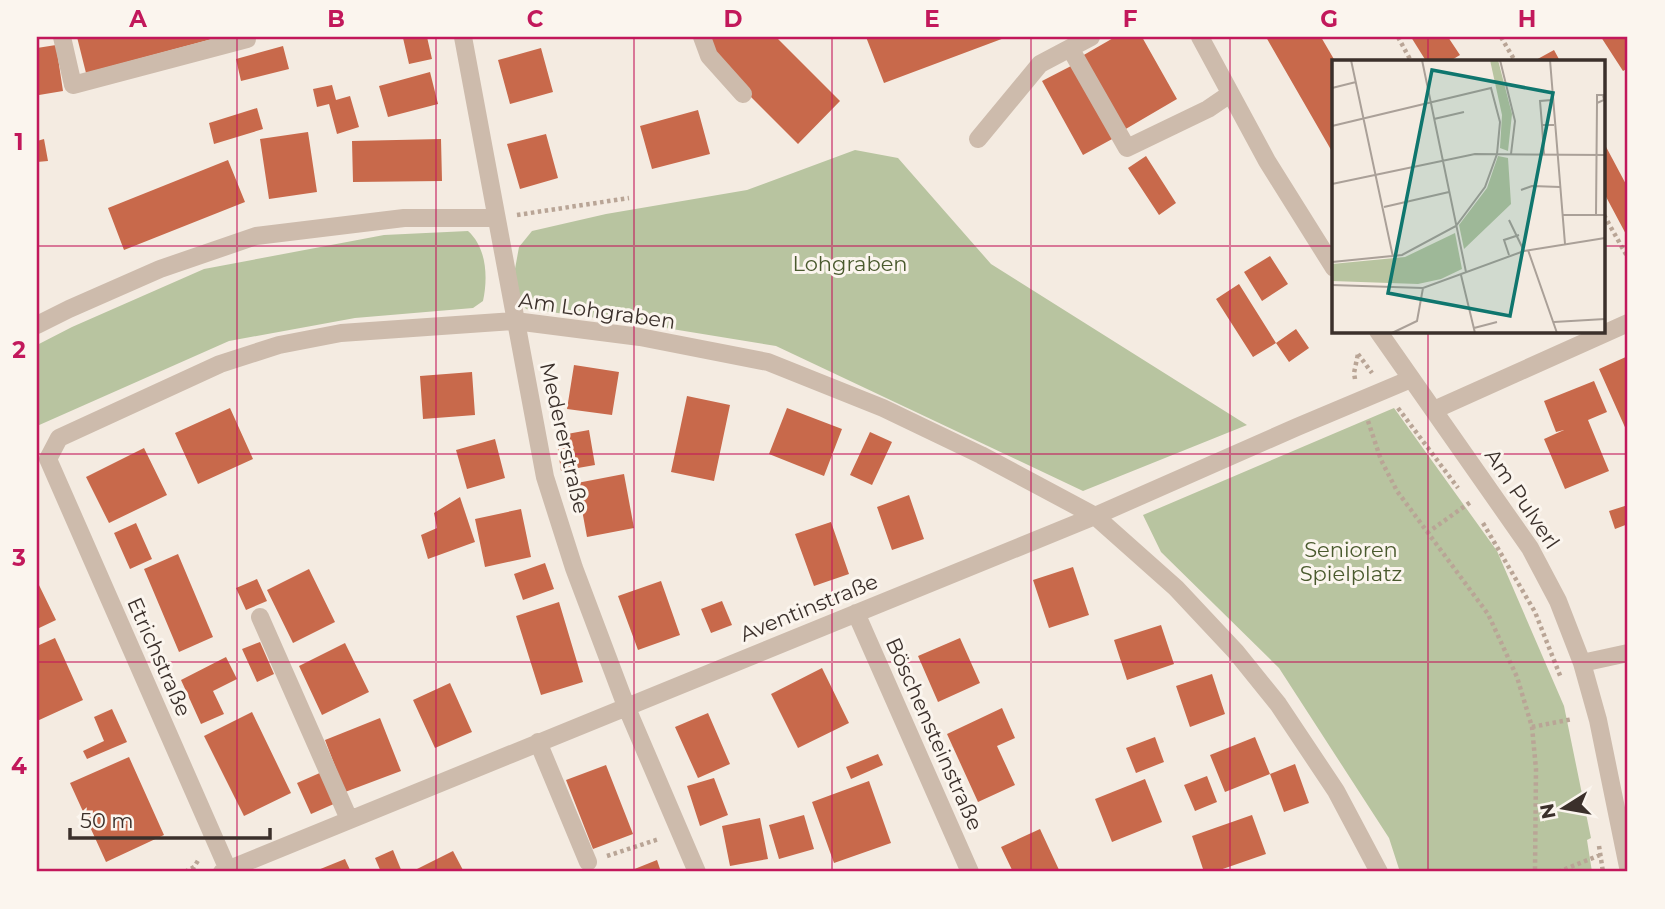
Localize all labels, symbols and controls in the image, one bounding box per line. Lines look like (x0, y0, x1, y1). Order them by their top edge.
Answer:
text: A (128, 5, 147, 33)
text: B (327, 5, 345, 33)
text: C (527, 5, 544, 33)
text: D (724, 5, 743, 33)
text: E (924, 5, 940, 33)
text: F (1123, 5, 1138, 33)
text: G (1320, 5, 1338, 33)
text: H (1518, 5, 1536, 33)
inset map (1332, 60, 1606, 332)
text: 1 (14, 128, 24, 156)
park label: Lohgraben (792, 251, 908, 276)
street label: Am Lohgraben (517, 287, 677, 334)
text: 2 (12, 336, 26, 364)
street label: Medererstraße (535, 360, 594, 516)
street label: Am Pulverl (1480, 444, 1565, 554)
park label: Senioren Spielplatz (1300, 537, 1402, 586)
text: 3 (11, 544, 26, 572)
street label: Aventinstraße (736, 569, 881, 647)
street label: Etrichstraße (122, 593, 197, 720)
street label: Böschensteinstraße (881, 634, 988, 834)
text: 4 (11, 752, 27, 780)
north arrow (1528, 772, 1598, 842)
scale bar (70, 797, 270, 841)
text: N (1535, 801, 1561, 821)
text: 50 m (80, 808, 134, 833)

